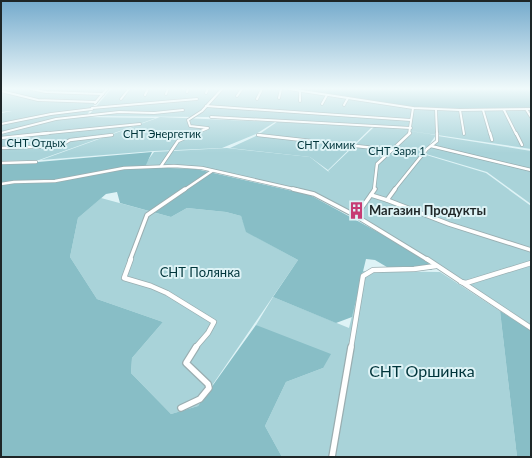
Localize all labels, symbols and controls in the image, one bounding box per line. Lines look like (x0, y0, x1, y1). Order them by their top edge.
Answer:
park label: СНТ Энергетик (123, 127, 201, 140)
park label: СНТ Отдых (6, 136, 66, 149)
park label: СНТ Химик (297, 138, 355, 151)
park label: СНТ Заря 1 (368, 144, 426, 157)
building icon: Магазин Продукты (346, 200, 366, 220)
place label: Магазин Продукты (369, 202, 486, 218)
park label: СНТ Полянка (160, 264, 240, 280)
park label: СНТ Оршинка (369, 361, 475, 380)

